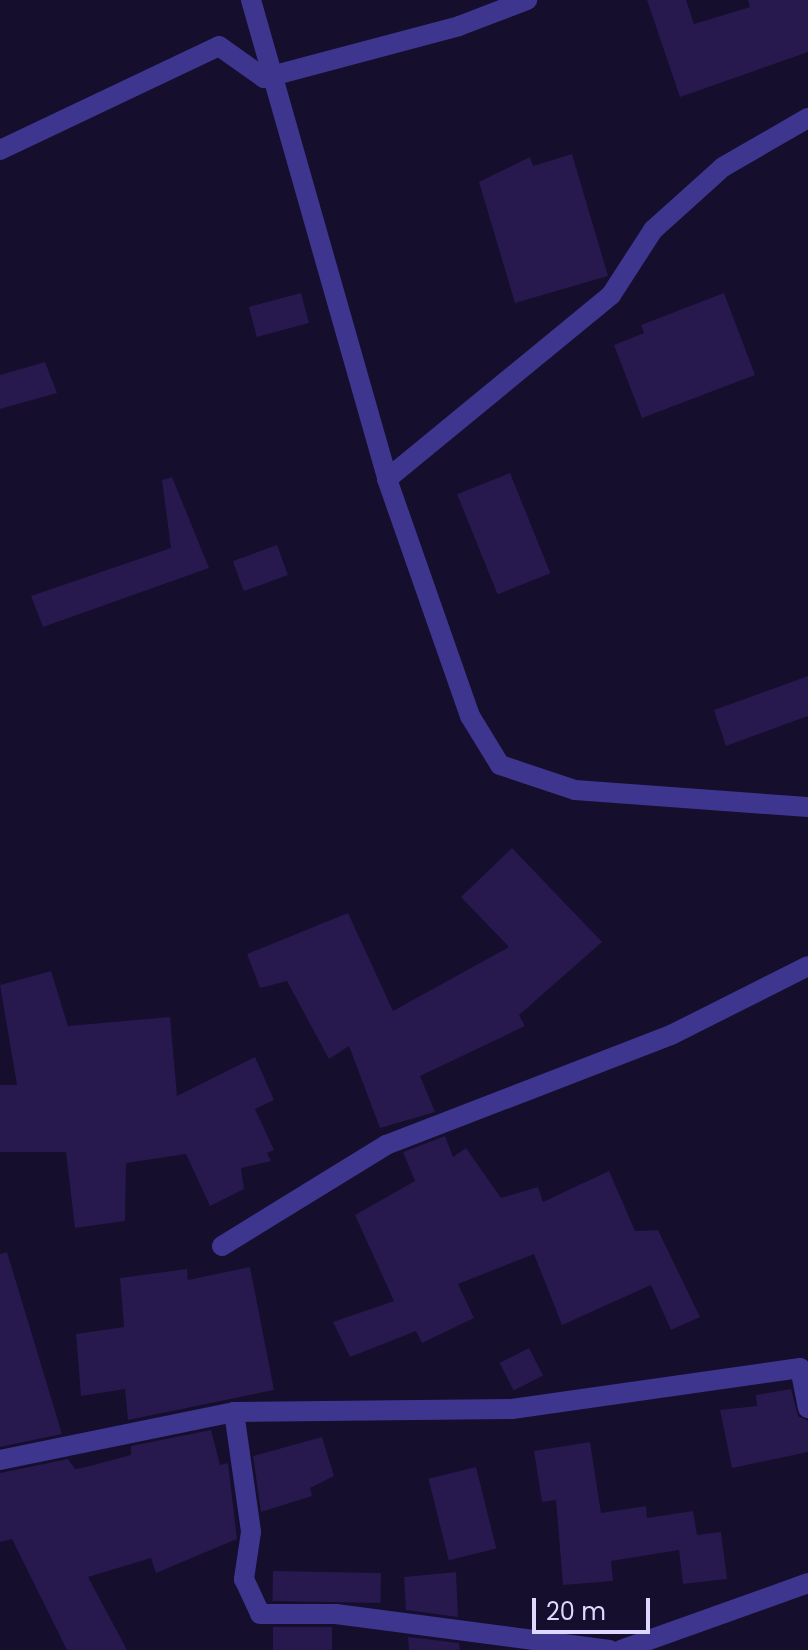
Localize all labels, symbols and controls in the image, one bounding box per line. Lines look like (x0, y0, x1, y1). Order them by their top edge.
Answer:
scale bar (536, 1582, 654, 1632)
text: 20 m (546, 1595, 606, 1628)

